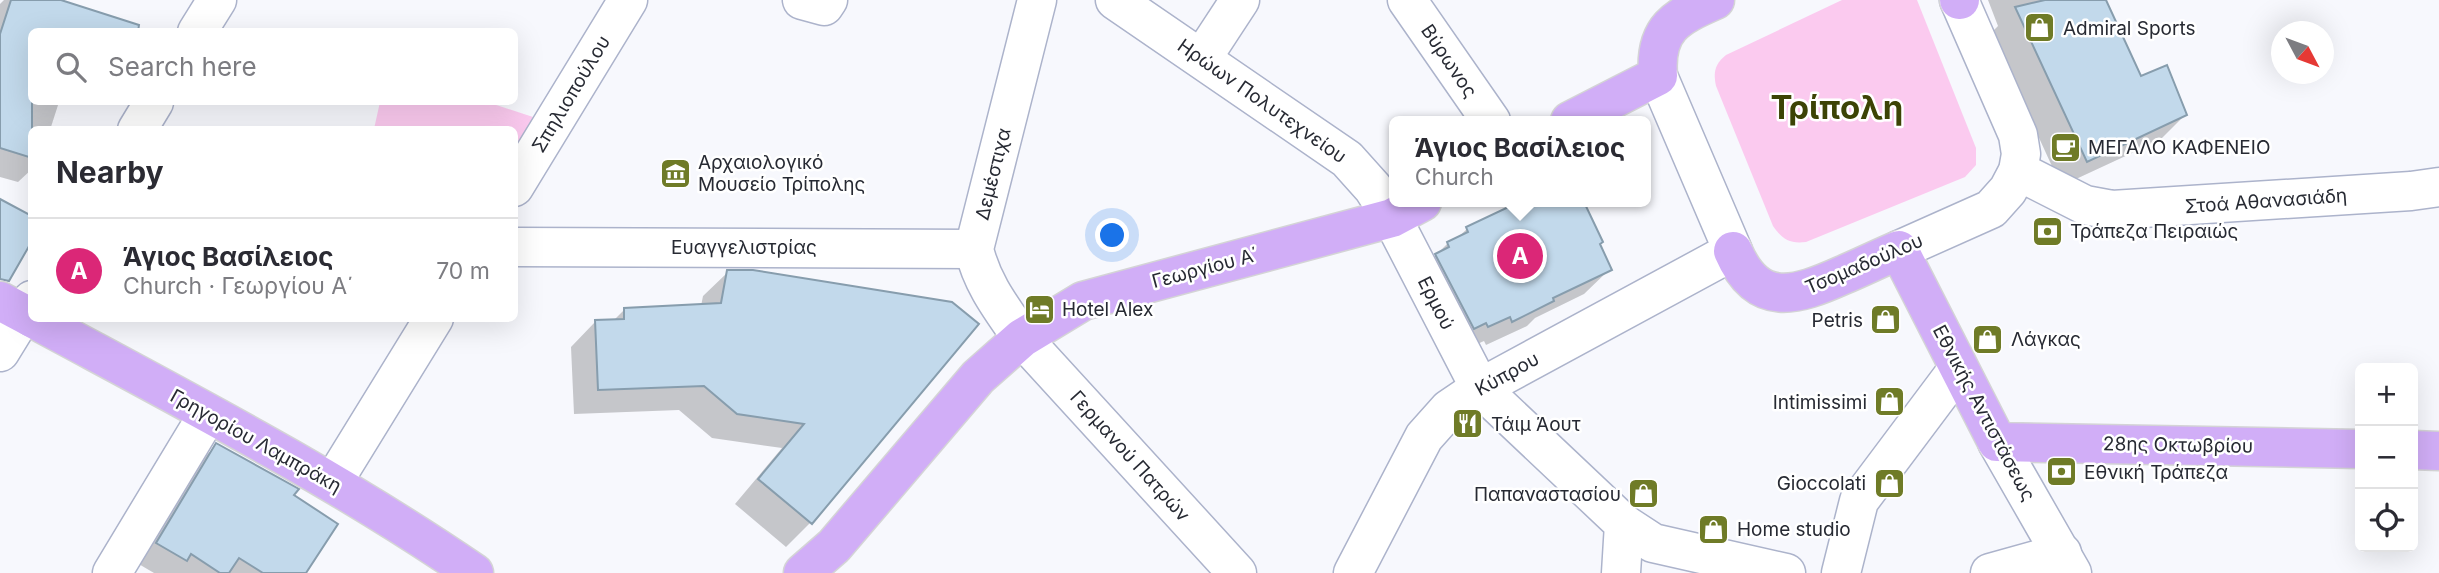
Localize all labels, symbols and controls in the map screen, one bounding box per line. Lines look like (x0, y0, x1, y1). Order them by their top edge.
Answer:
shop icon: Admiral Sports (2023, 11, 2057, 45)
place label: Admiral Sports (2063, 17, 2195, 40)
street label: Βύρωνος (1416, 20, 1482, 102)
north arrow (2271, 21, 2334, 84)
search box (28, 28, 518, 105)
street label: Σπηλιοπούλου (527, 31, 615, 157)
street label: Ηρώων Πολυτεχνείου (1173, 34, 1351, 168)
icon: search (52, 48, 90, 86)
text: Search here (108, 51, 257, 82)
district label: Τρίπολη (1771, 87, 1903, 127)
popup (1389, 116, 1651, 207)
street label: Δεμέστιχα (970, 126, 1016, 222)
cafe icon: ΜΕΓΑΛΟ ΚΑΦΕΝΕΙΟ (2048, 130, 2082, 164)
text: Άγιος Βασίλειος (1415, 132, 1625, 163)
place label: ΜΕΓΑΛΟ ΚΑΦΕΝΕΙΟ (2088, 136, 2270, 159)
place label: Αρχαιολογικό Μουσείο Τρίπολης (698, 151, 865, 196)
text: Nearby (56, 154, 164, 190)
museum icon: Αρχαιολογικό Μουσείο Τρίπολης (658, 156, 692, 190)
text: Church (1415, 163, 1494, 191)
street label: Στοά Αθανασιάδη (2184, 184, 2348, 218)
bank icon: Τράπεζα Πειραιώς (2030, 214, 2064, 248)
your location (1095, 218, 1129, 252)
place label: Τράπεζα Πειραιώς (2070, 220, 2238, 243)
street label: Τσομαδούλου (1802, 229, 1926, 299)
pin: A (1497, 230, 1543, 282)
street label: Ευαγγελιστρίας (671, 236, 817, 259)
text: Άγιος Βασίλειος (123, 241, 334, 272)
street label: Γεωργίου Α΄ (1149, 243, 1261, 293)
text: A (70, 257, 88, 285)
text: 70 m (436, 257, 490, 285)
text: Church · Γεωργίου Α΄ (123, 272, 353, 300)
street label: Ερμού (1413, 272, 1459, 334)
hotel icon: Hotel Alex (1022, 292, 1056, 326)
place label: Hotel Alex (1062, 298, 1153, 321)
shop icon: Petris (1869, 303, 1903, 337)
place label: Petris (1812, 309, 1863, 332)
street label: Εθνικής Αντιστάσεως (1928, 321, 2040, 505)
shop icon: Λάγκας (1971, 322, 2005, 356)
place label: Λάγκας (2011, 328, 2081, 351)
street label: Κύπρου (1471, 347, 1543, 401)
map controls (2355, 363, 2418, 552)
button: + (2355, 363, 2418, 426)
street label: Γρηγορίου Λαμπράκη (166, 384, 346, 498)
shop icon: Intimissimi (1873, 385, 1907, 419)
street label: Γερμανού Πατρών (1065, 386, 1195, 526)
place label: Intimissimi (1773, 391, 1867, 414)
restaurant icon: Τάιμ Άουτ (1451, 407, 1485, 441)
place label: Τάιμ Άουτ (1491, 413, 1581, 436)
button: − (2355, 426, 2418, 489)
street label: 28ης Οκτωβρίου (2103, 432, 2253, 458)
bank icon: Εθνική Τράπεζα (2044, 455, 2078, 489)
place label: Εθνική Τράπεζα (2084, 461, 2228, 484)
shop icon: Gioccolati (1872, 466, 1906, 500)
place label: Gioccolati (1777, 472, 1866, 495)
shop icon: Παπαναστασίου (1627, 477, 1661, 511)
place label: Παπαναστασίου (1474, 483, 1621, 506)
button: locate (2355, 489, 2418, 552)
shop icon: Home studio (1697, 512, 1731, 546)
place label: Home studio (1737, 518, 1851, 541)

